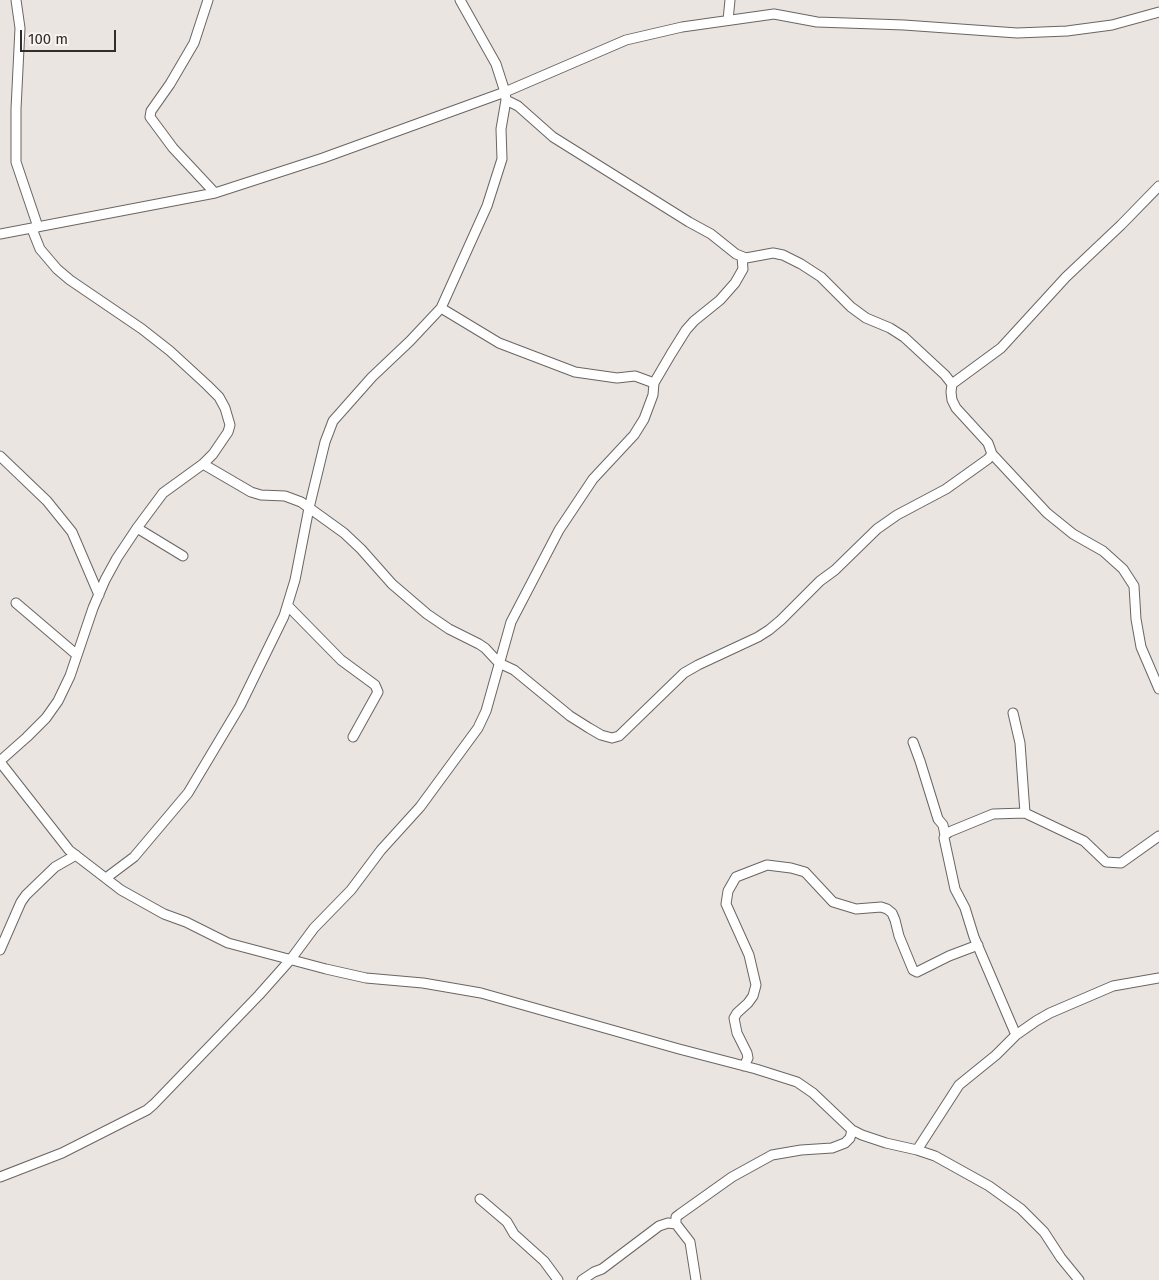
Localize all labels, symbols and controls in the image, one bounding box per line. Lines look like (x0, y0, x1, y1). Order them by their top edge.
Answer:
scale bar (22, 20, 119, 52)
text: 100 m (28, 30, 68, 48)

